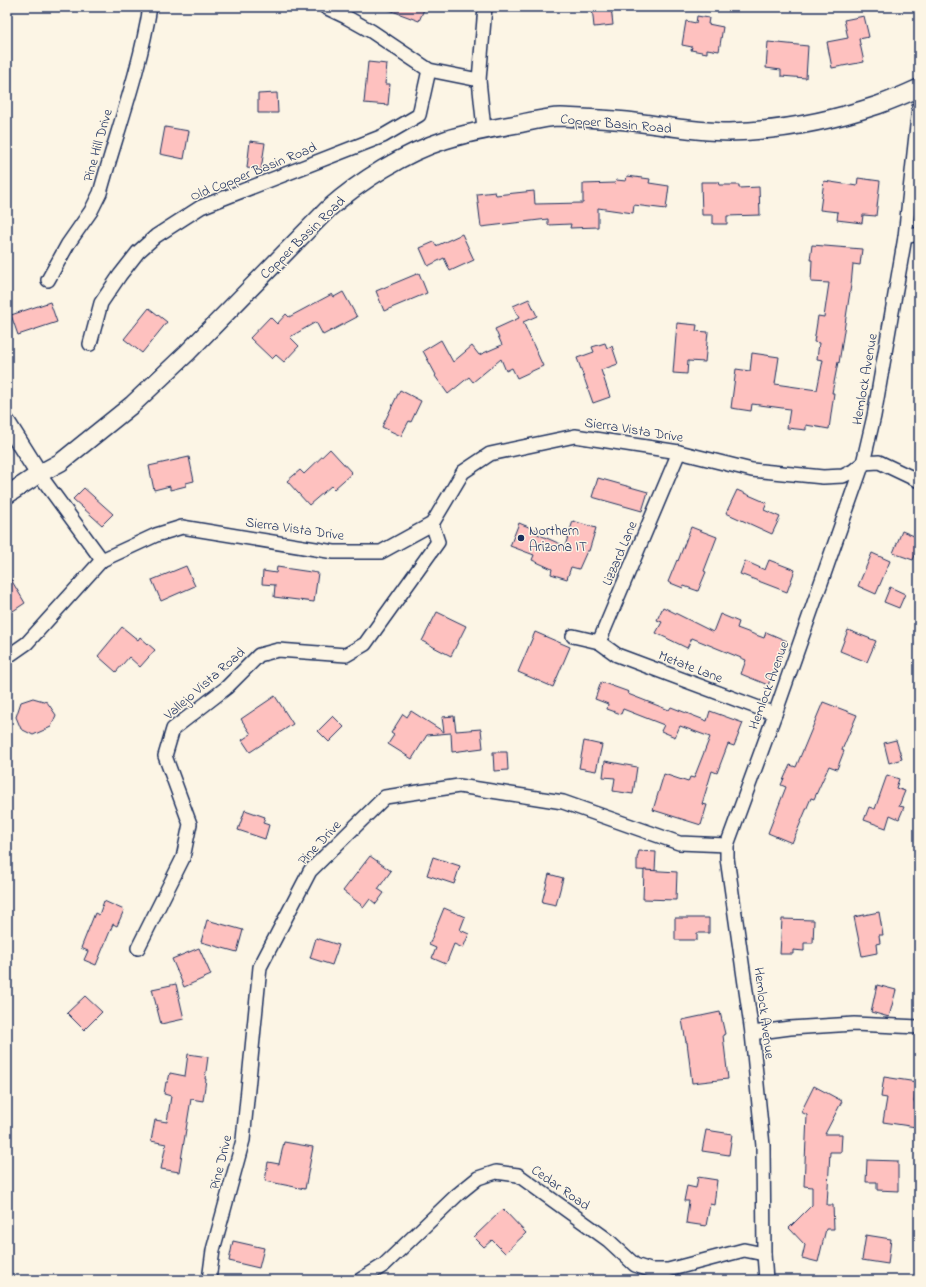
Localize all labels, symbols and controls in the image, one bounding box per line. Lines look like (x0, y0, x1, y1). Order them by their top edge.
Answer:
street label: Pine Hill Drive (78, 106, 119, 184)
street label: Copper Basin Road (559, 109, 673, 140)
street label: Old Copper Basin Road (187, 137, 320, 207)
street label: Copper Basin Road (256, 192, 351, 284)
street label: Hemlock Avenue (847, 331, 884, 427)
street label: Sierra Vista Drive (583, 412, 685, 449)
street label: Sierra Vista Drive (244, 512, 346, 547)
street label: Lizzard Lane (597, 517, 644, 589)
place label: Northern Arizona IT (529, 521, 587, 558)
marker: Northern Arizona IT (516, 533, 526, 543)
street label: Hemlock Avenue (744, 638, 795, 733)
street label: Vallejo Vista Road (159, 643, 250, 726)
street label: Metate Lane (655, 646, 726, 690)
street label: Pine Drive (293, 815, 347, 871)
street label: Hemlock Avenue (747, 966, 780, 1061)
street label: Pine Drive (205, 1132, 239, 1192)
street label: Cedar Road (526, 1160, 594, 1216)

